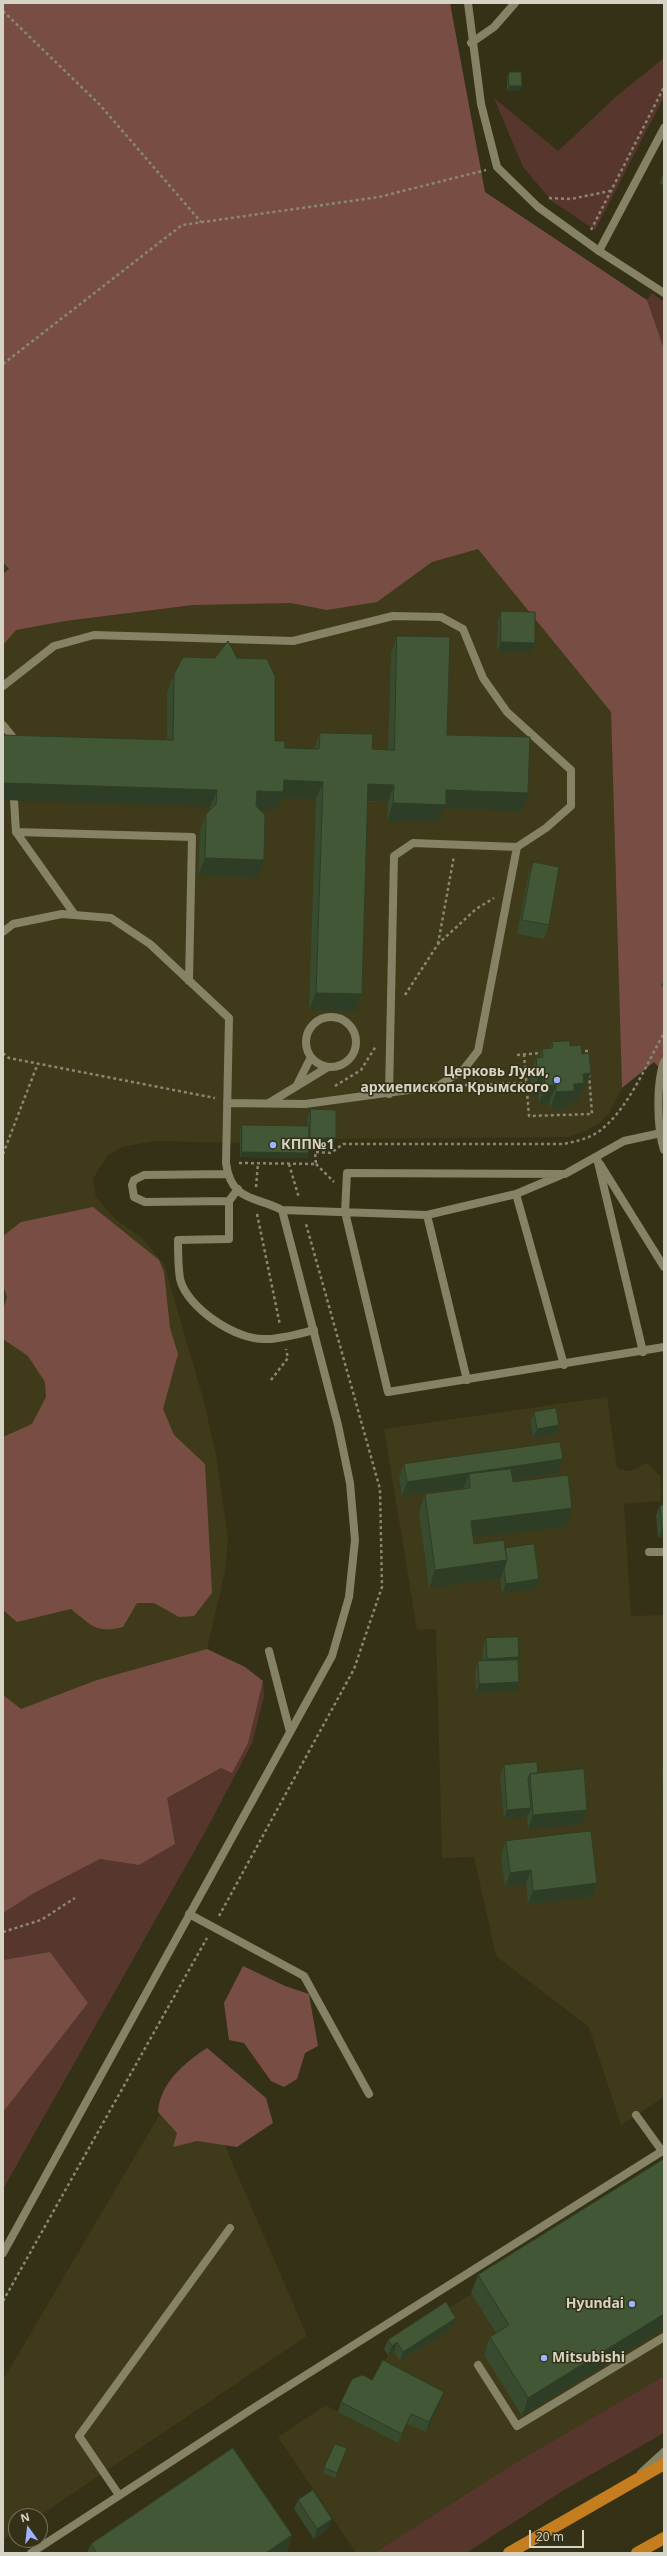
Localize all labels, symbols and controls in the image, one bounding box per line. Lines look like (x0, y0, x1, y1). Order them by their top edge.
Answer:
place label: Церковь Луки, архиепископа Крымского (361, 1064, 549, 1096)
marker: Церковь Луки, архиепископа Крымского (552, 1075, 562, 1085)
place label: КПП№1 (281, 1137, 334, 1153)
marker: КПП№1 (268, 1140, 278, 1150)
place label: Hyundai (566, 2296, 624, 2312)
marker: Hyundai (627, 2299, 637, 2309)
place label: Mitsubishi (552, 2350, 625, 2366)
marker: Mitsubishi (539, 2353, 549, 2363)
north arrow (8, 2508, 48, 2548)
text: N (19, 2508, 31, 2525)
scale bar (531, 2522, 586, 2548)
text: 20 m (536, 2528, 564, 2545)

